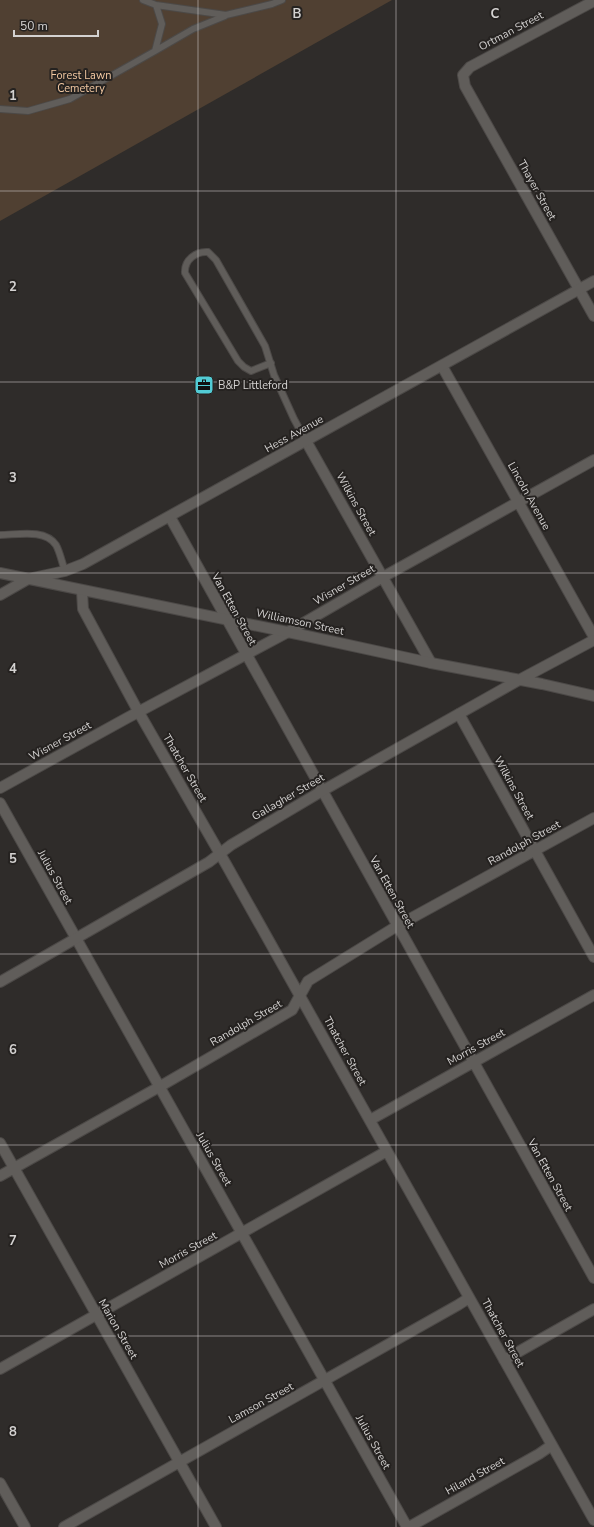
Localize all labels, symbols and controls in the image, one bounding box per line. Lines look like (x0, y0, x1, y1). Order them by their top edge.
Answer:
text: B (293, 5, 302, 23)
text: C (491, 5, 500, 23)
street label: Ortman Street (476, 8, 546, 54)
scale bar (14, 12, 98, 38)
text: 50 m (20, 18, 48, 34)
park label: Forest Lawn Cemetery (51, 68, 111, 96)
text: 1 (9, 87, 17, 105)
street label: Thayer Street (514, 157, 560, 223)
text: 2 (9, 278, 17, 296)
office icon: B&P Littleford (193, 374, 215, 396)
place label: B&P Littleford (218, 378, 288, 393)
street label: Hess Avenue (262, 412, 326, 456)
street label: Lincoln Avenue (504, 459, 554, 533)
text: 3 (9, 469, 17, 487)
street label: Wilkins Street (332, 470, 380, 539)
street label: Wisner Street (310, 561, 378, 609)
street label: Van Etten Street (207, 569, 260, 648)
street label: Williamson Street (255, 605, 345, 639)
text: 4 (9, 660, 17, 678)
street label: Wisner Street (26, 718, 94, 764)
street label: Thatcher Street (159, 731, 211, 805)
street label: Wilkins Street (490, 754, 538, 823)
street label: Gallagher Street (249, 770, 327, 824)
street label: Randolph Street (485, 817, 563, 869)
street label: Julius Street (33, 846, 76, 907)
text: 5 (9, 850, 17, 868)
street label: Van Etten Street (365, 852, 418, 931)
street label: Randolph Street (207, 996, 285, 1050)
street label: Thatcher Street (320, 1014, 370, 1088)
street label: Morris Street (444, 1025, 508, 1069)
text: 6 (9, 1041, 17, 1059)
street label: Julius Street (192, 1128, 236, 1189)
street label: Van Etten Street (523, 1135, 576, 1214)
street label: Morris Street (156, 1228, 220, 1272)
text: 7 (9, 1232, 17, 1250)
street label: Marion Street (95, 1296, 141, 1362)
street label: Thatcher Street (478, 1296, 528, 1370)
street label: Lamson Street (226, 1379, 296, 1427)
street label: Julius Street (351, 1411, 394, 1472)
text: 8 (9, 1423, 17, 1441)
street label: Hiland Street (443, 1453, 507, 1498)

